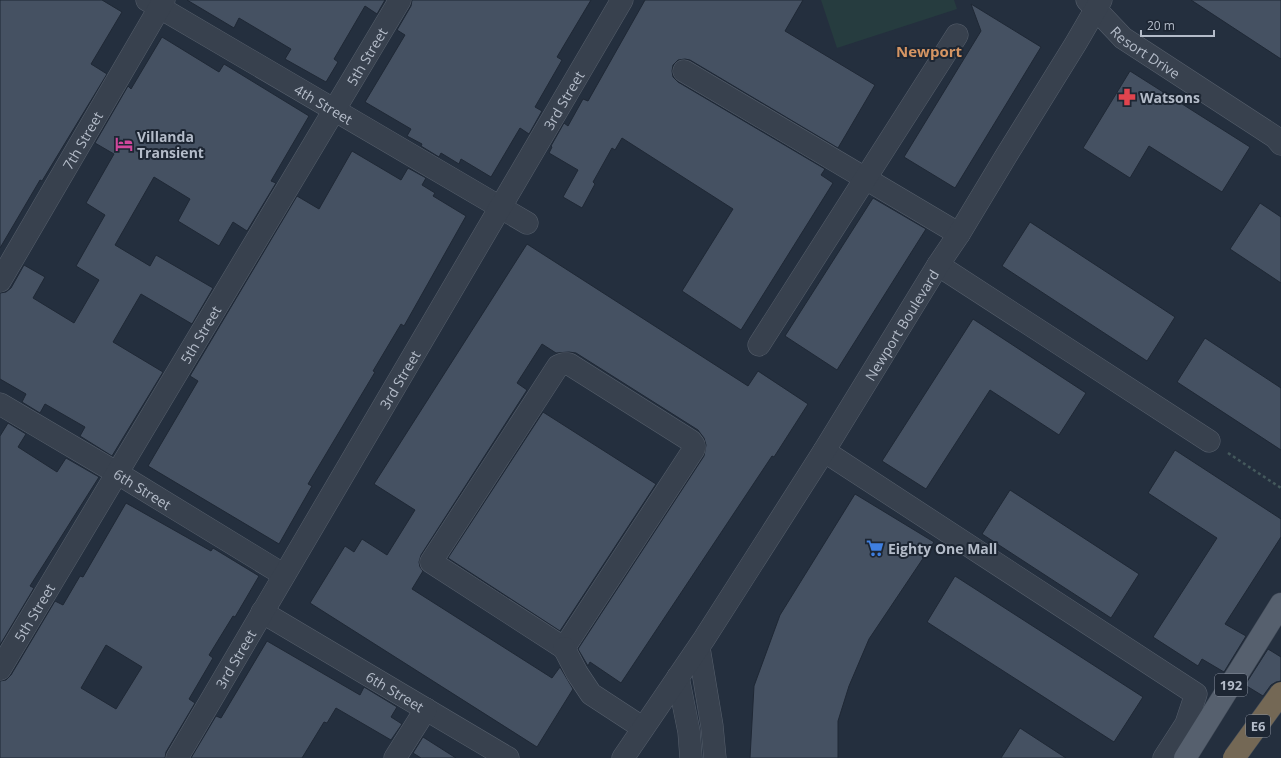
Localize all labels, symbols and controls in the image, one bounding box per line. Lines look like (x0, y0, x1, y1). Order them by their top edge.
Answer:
scale bar (1141, 12, 1214, 38)
text: 20 m (1147, 17, 1175, 34)
street label: Resort Drive (1107, 22, 1184, 82)
street label: 5th Street (342, 24, 391, 89)
district label: Newport (896, 41, 962, 61)
street label: 3rd Street (539, 67, 588, 133)
street label: 4th Street (291, 79, 356, 128)
pharmacy icon: Watsons (1117, 87, 1137, 107)
place label: Watsons (1140, 88, 1200, 107)
street label: 7th Street (58, 108, 107, 173)
place label: Villanda Transient (137, 127, 204, 162)
hotel icon: Villanda Transient (114, 134, 134, 154)
street label: Newport Boulevard (860, 266, 943, 384)
street label: 5th Street (175, 302, 225, 367)
street label: 3rd Street (375, 347, 424, 412)
street label: 6th Street (110, 464, 175, 514)
supermarket icon: Eighty One Mall (865, 538, 885, 558)
place label: Eighty One Mall (888, 539, 997, 558)
street label: 5th Street (9, 580, 59, 645)
street label: 3rd Street (211, 626, 260, 692)
street label: 6th Street (363, 666, 428, 716)
road number: 192 (1215, 674, 1247, 696)
road number: E6 (1246, 715, 1270, 737)

